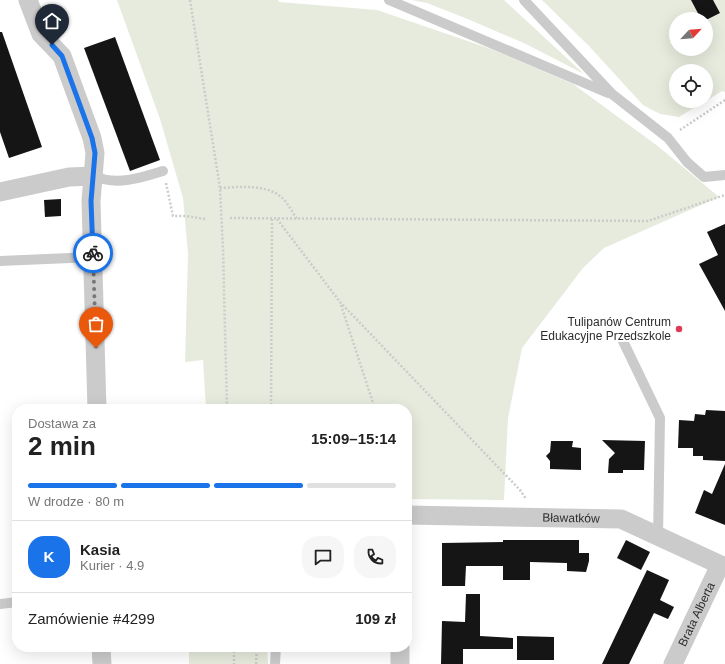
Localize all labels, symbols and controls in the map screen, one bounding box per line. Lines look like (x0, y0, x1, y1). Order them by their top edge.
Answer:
pin (35, 4, 69, 45)
icon: home (41, 10, 63, 32)
north arrow (669, 12, 713, 56)
map controls (669, 12, 713, 108)
button: locate (669, 64, 713, 108)
courier (73, 233, 113, 273)
icon: bike (82, 242, 104, 264)
pin (79, 307, 113, 348)
icon: bag (85, 313, 107, 335)
place label: Tulipanów Centrum Edukacyjne Przedszkole (540, 315, 671, 343)
marker: Tulipanów Centrum Edukacyjne Przedszkole (674, 324, 684, 334)
text: Dostawa za (28, 416, 96, 431)
text: 15:09–15:14 (311, 430, 396, 447)
text: 2 min (28, 431, 96, 461)
text: W drodze · 80 m (28, 494, 124, 509)
street label: Bławatków (542, 511, 600, 526)
button: chat (302, 536, 344, 578)
button: phone (354, 536, 396, 578)
text: Kasia (80, 541, 120, 558)
text: K (44, 548, 54, 565)
text: Kurier · 4.9 (80, 558, 144, 573)
street label: Brata Alberta (675, 580, 718, 649)
text: Zamówienie #4299 (28, 610, 155, 627)
text: 109 zł (355, 610, 396, 627)

